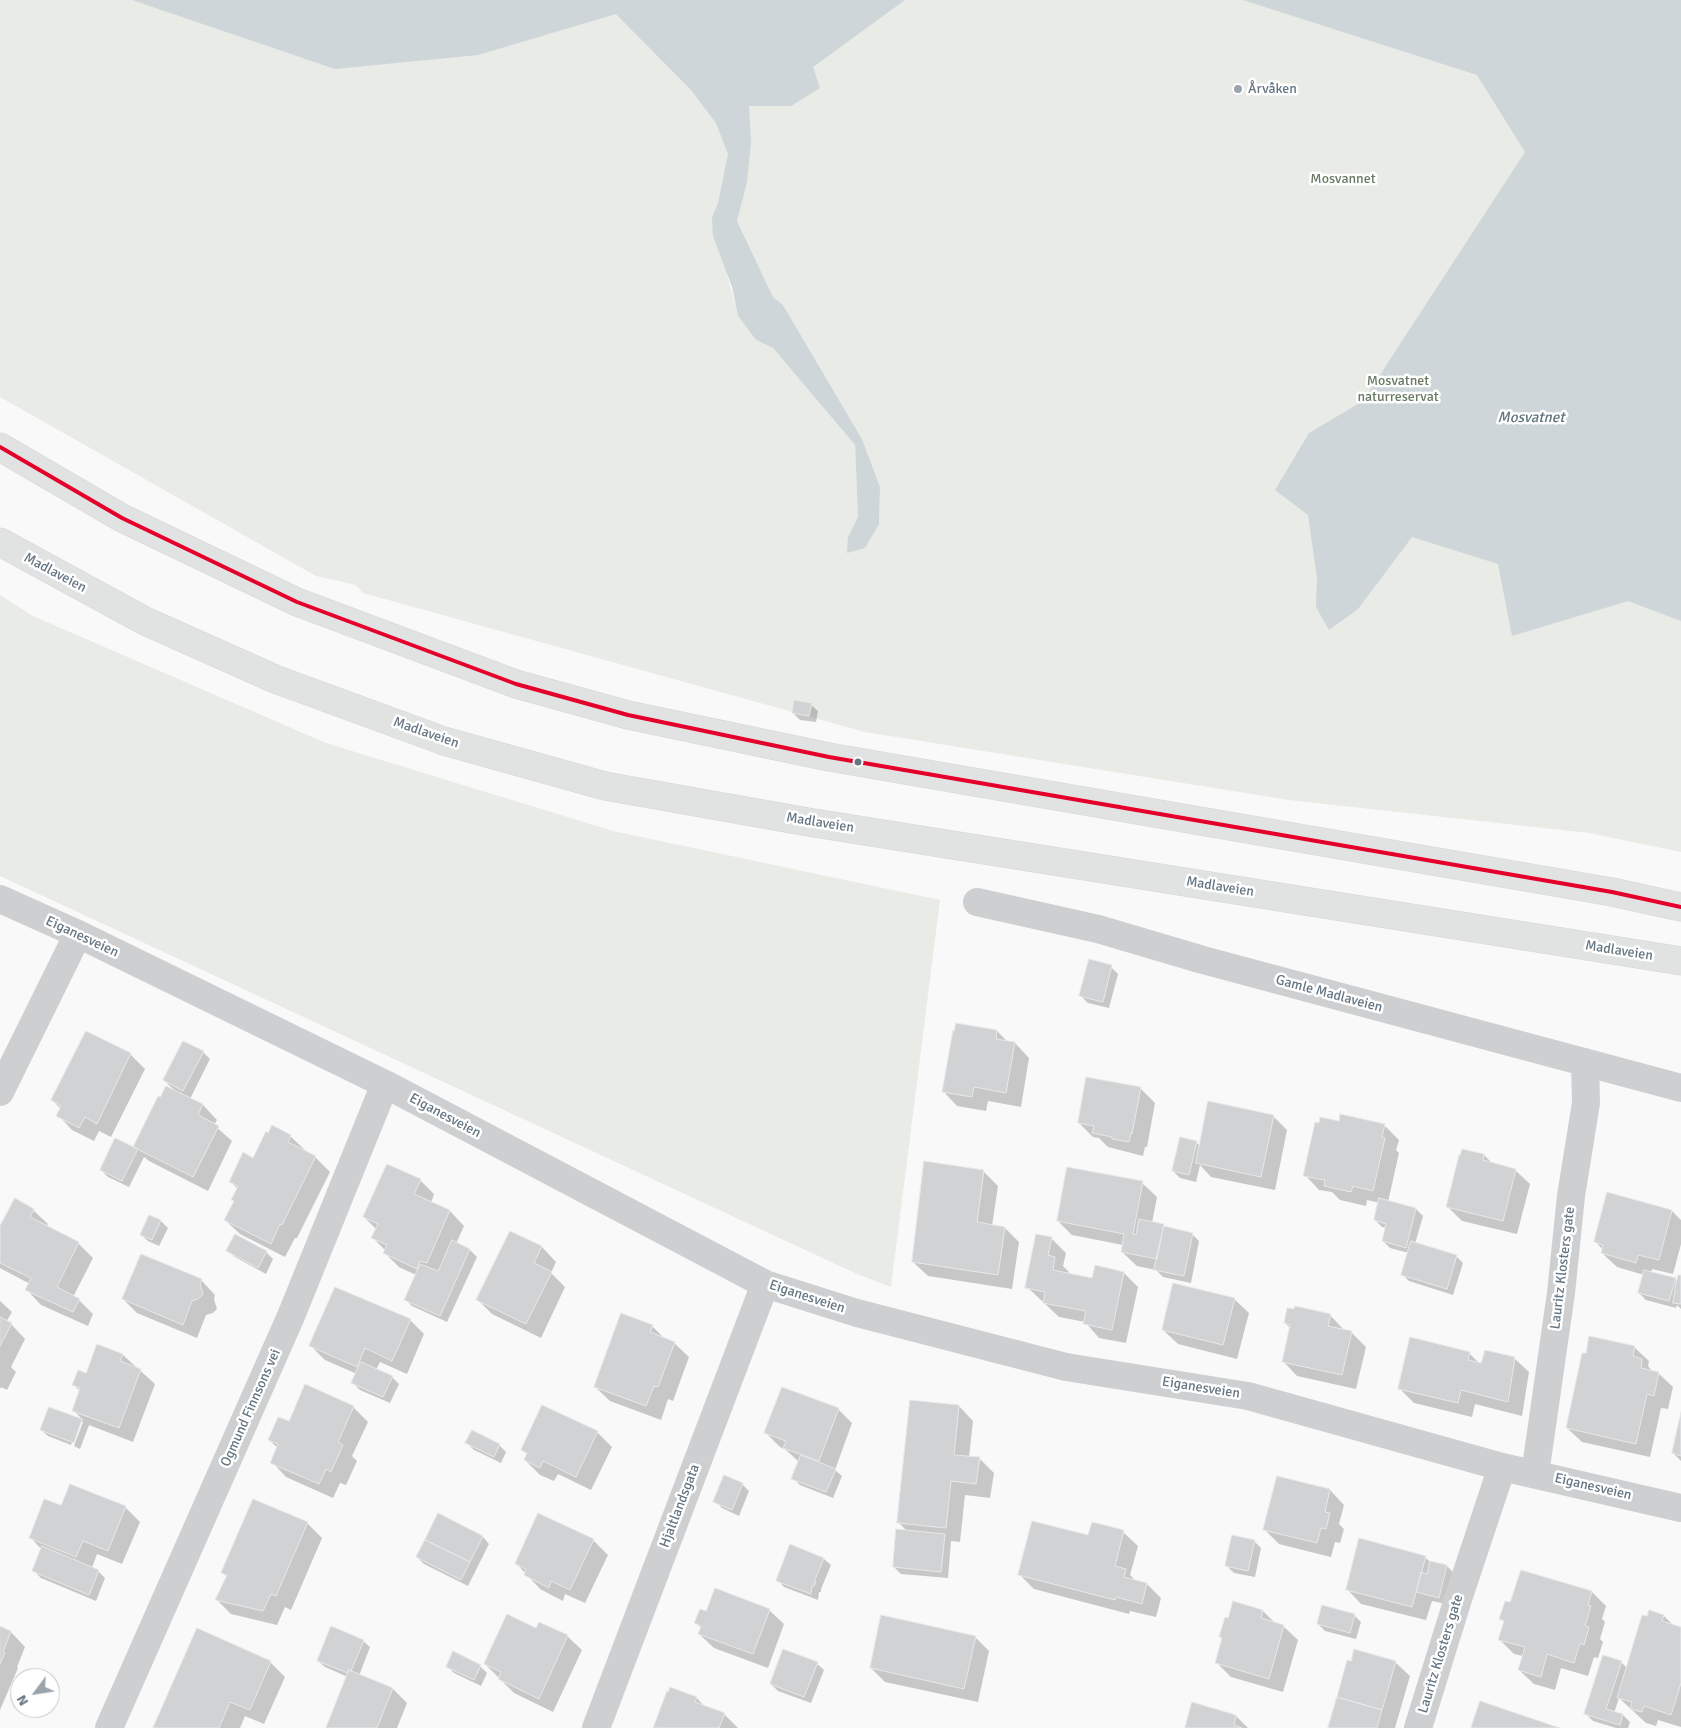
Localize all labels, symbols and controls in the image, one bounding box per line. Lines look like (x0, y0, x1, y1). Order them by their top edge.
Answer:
place label: Årvåken (1248, 81, 1297, 97)
marker: Årvåken (1232, 83, 1244, 95)
park label: Mosvannet (1310, 171, 1376, 187)
park label: Mosvatnet naturreservat (1357, 373, 1439, 406)
water label: Mosvatnet (1498, 409, 1564, 427)
street label: Madlaveien (21, 550, 89, 596)
street label: Madlaveien (391, 714, 461, 752)
unlabelled marker (853, 757, 863, 767)
street label: Madlaveien (785, 809, 855, 837)
street label: Madlaveien (1185, 873, 1255, 901)
street label: Eiganesveien (43, 913, 121, 961)
street label: Madlaveien (1584, 937, 1654, 965)
street label: Gamle Madlaveien (1274, 972, 1384, 1016)
street label: Eiganesveien (406, 1090, 484, 1142)
street label: Lauritz Klosters gate (1547, 1206, 1579, 1330)
street label: Eiganesveien (767, 1277, 847, 1317)
street label: Ogmund Finnsons vei (217, 1347, 285, 1469)
street label: Eiganesveien (1161, 1374, 1241, 1402)
street label: Hjaltlandsgata (656, 1462, 704, 1550)
street label: Eiganesveien (1553, 1470, 1633, 1504)
street label: Lauritz Klosters gate (1415, 1593, 1467, 1715)
north arrow (10, 1668, 60, 1718)
text: N (13, 1692, 32, 1709)

